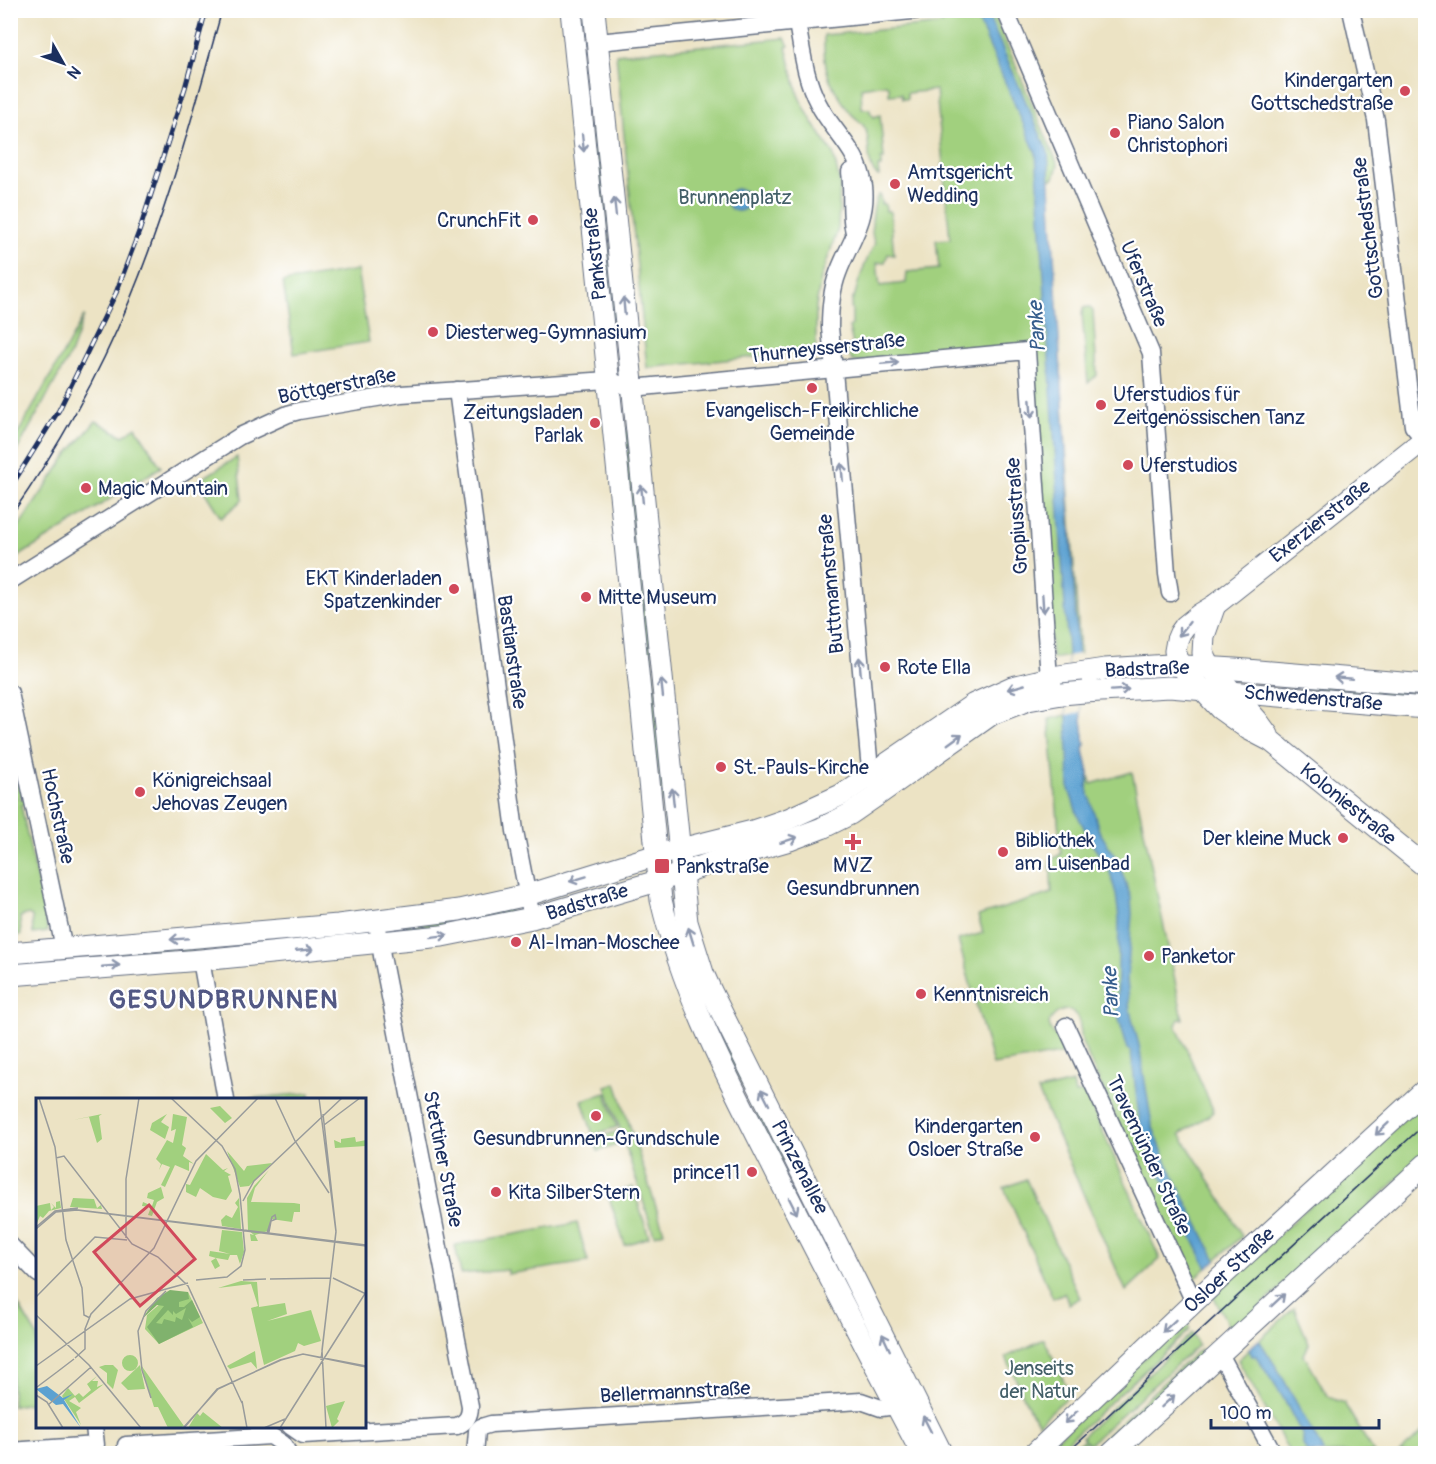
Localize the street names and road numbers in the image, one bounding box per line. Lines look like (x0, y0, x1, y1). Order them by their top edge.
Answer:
street label: Gottschedstraße (1347, 156, 1389, 300)
street label: Pankstraße (578, 206, 612, 301)
street label: Uferstraße (1115, 237, 1173, 331)
street label: Thurneysserstraße (748, 327, 906, 369)
street label: Böttgerstraße (276, 362, 398, 410)
street label: Gropiusstraße (1000, 457, 1034, 575)
street label: Exerzierstraße (1264, 474, 1376, 568)
street label: Buttmannstraße (812, 513, 850, 655)
street label: Bastianstraße (492, 593, 532, 711)
street label: Badstraße (1104, 655, 1190, 683)
street label: Schwedenstraße (1243, 679, 1384, 717)
street label: Koloniestraße (1295, 757, 1401, 851)
street label: Hochstraße (36, 766, 80, 866)
street label: Badstraße (543, 878, 631, 926)
street label: Travemünder Straße (1101, 1071, 1197, 1239)
street label: Stettiner Straße (418, 1089, 469, 1230)
street label: Prinzenallee (766, 1116, 834, 1218)
street label: Osloer Straße (1178, 1221, 1280, 1318)
street label: Bellermannstraße (599, 1376, 751, 1408)

